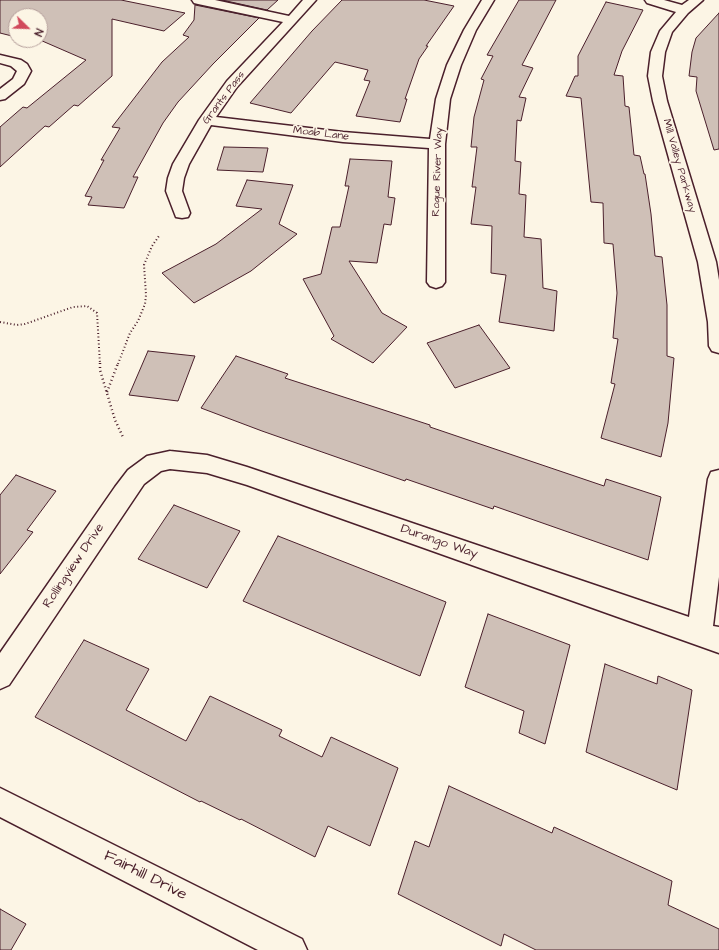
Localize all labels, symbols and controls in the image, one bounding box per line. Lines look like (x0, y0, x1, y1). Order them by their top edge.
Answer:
north arrow (8, 8, 48, 48)
text: N (30, 26, 47, 39)
street label: Grants Pass (200, 69, 248, 127)
street label: Mill Valley Parkway (659, 118, 699, 214)
street label: Moab Lane (292, 124, 350, 144)
street label: Rogue River Way (430, 127, 446, 217)
street label: Rollingview Drive (40, 521, 108, 611)
street label: Durango Way (398, 522, 480, 562)
street label: Fairhill Drive (100, 847, 190, 905)

